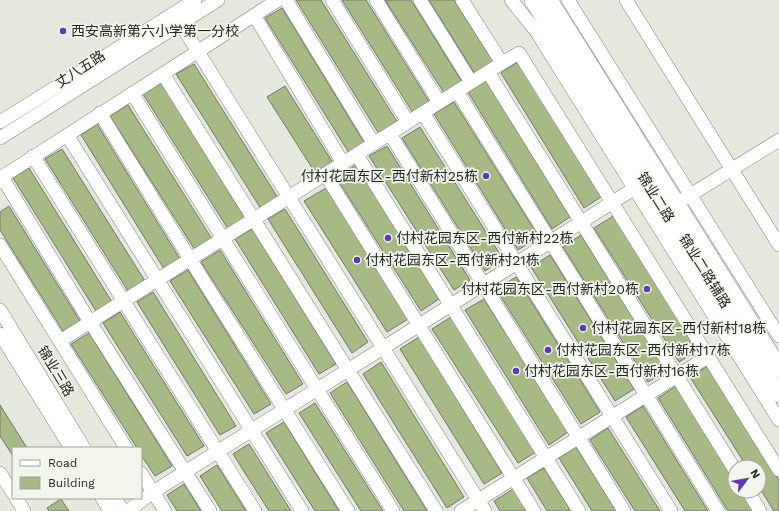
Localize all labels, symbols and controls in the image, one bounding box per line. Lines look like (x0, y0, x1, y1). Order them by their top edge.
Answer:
place label: 西安高新第六小学第一分校 (71, 23, 239, 39)
marker: 西安高新第六小学第一分校 (58, 26, 68, 36)
street label: 丈八五路 (52, 47, 108, 91)
place label: 付村花园东区-西付新村25栋 (301, 168, 478, 184)
street label: 锦业二路 (634, 169, 678, 225)
marker: 付村花园东区-西付新村25栋 (481, 171, 491, 181)
place label: 付村花园东区-西付新村22栋 (396, 230, 573, 246)
street label: 锦业二路辅路 (676, 231, 734, 311)
marker: 付村花园东区-西付新村22栋 (383, 233, 393, 243)
place label: 付村花园东区-西付新村21栋 (365, 252, 540, 268)
marker: 付村花园东区-西付新村21栋 (352, 255, 362, 265)
place label: 付村花园东区-西付新村20栋 (461, 281, 639, 297)
marker: 付村花园东区-西付新村20栋 (642, 284, 652, 294)
place label: 付村花园东区-西付新村18栋 (591, 320, 766, 336)
marker: 付村花园东区-西付新村18栋 (578, 323, 588, 333)
place label: 付村花园东区-西付新村17栋 (556, 342, 730, 358)
street label: 锦业三路 (35, 343, 77, 399)
marker: 付村花园东区-西付新村17栋 (543, 345, 553, 355)
place label: 付村花园东区-西付新村16栋 (524, 363, 699, 379)
marker: 付村花园东区-西付新村16栋 (511, 366, 521, 376)
legend (12, 447, 142, 499)
text: Road (48, 456, 77, 470)
north arrow (727, 459, 767, 499)
text: N (747, 467, 763, 481)
text: Building (48, 476, 95, 490)

